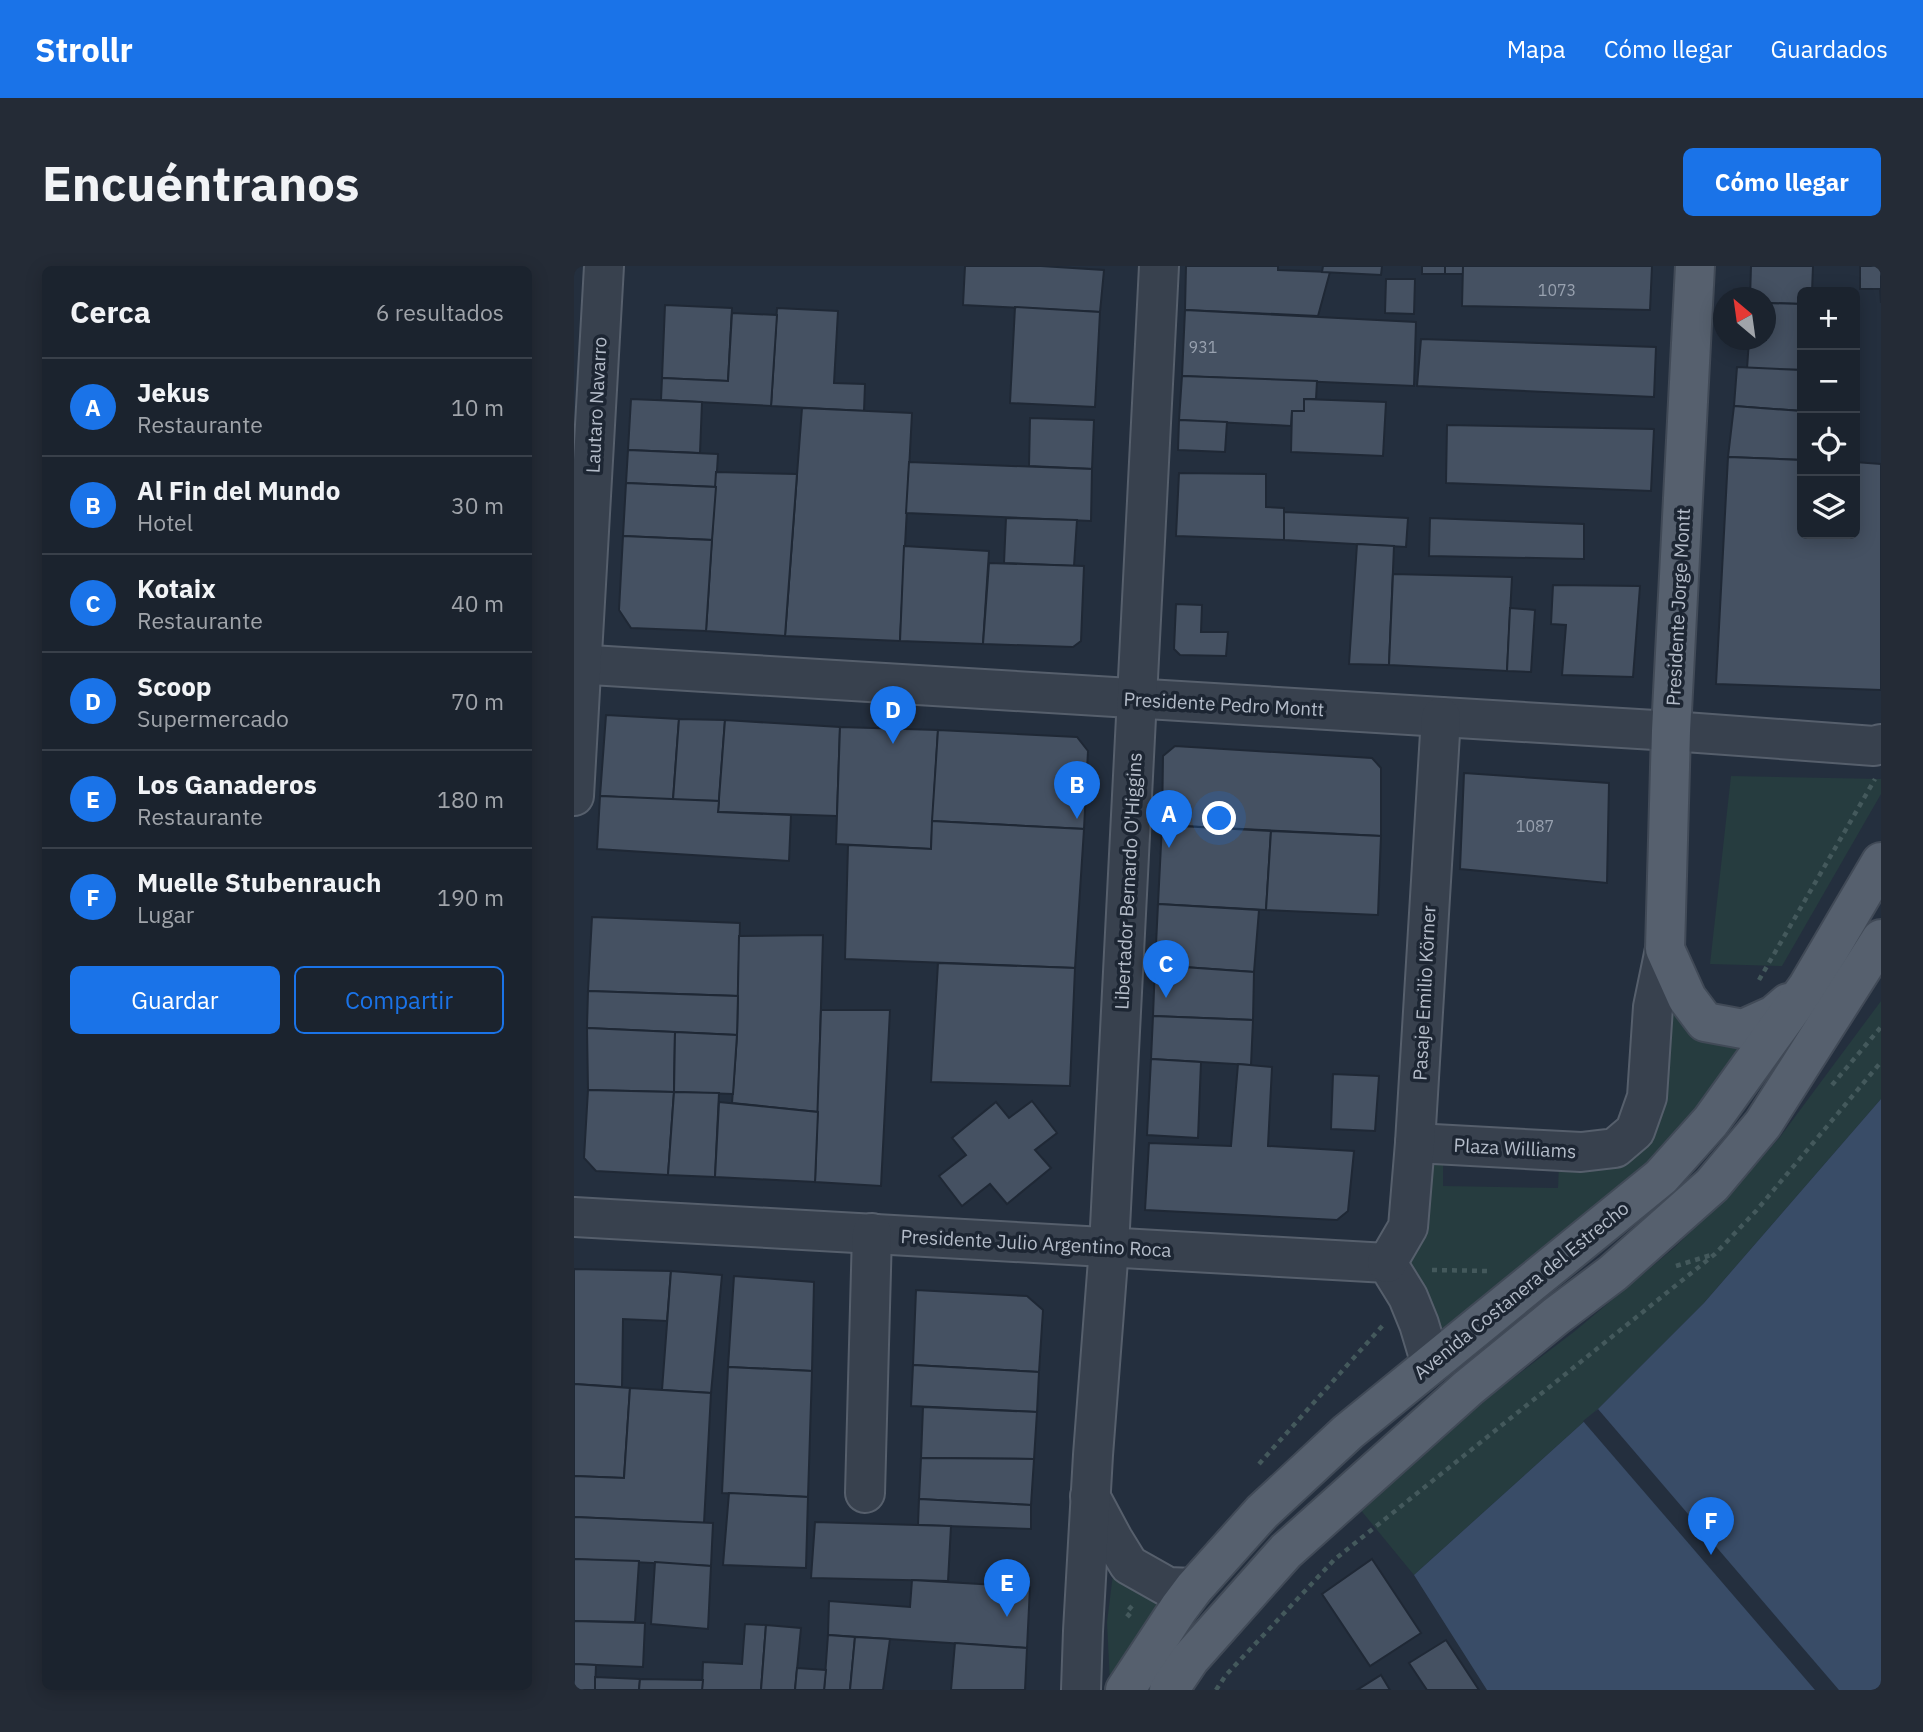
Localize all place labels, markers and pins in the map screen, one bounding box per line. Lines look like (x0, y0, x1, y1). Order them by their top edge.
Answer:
pin: D (870, 686, 916, 744)
pin: B (1054, 761, 1100, 819)
pin: A (1146, 790, 1192, 848)
pin: C (1143, 940, 1189, 998)
pin: F (1688, 1497, 1734, 1555)
pin: E (984, 1559, 1030, 1617)

